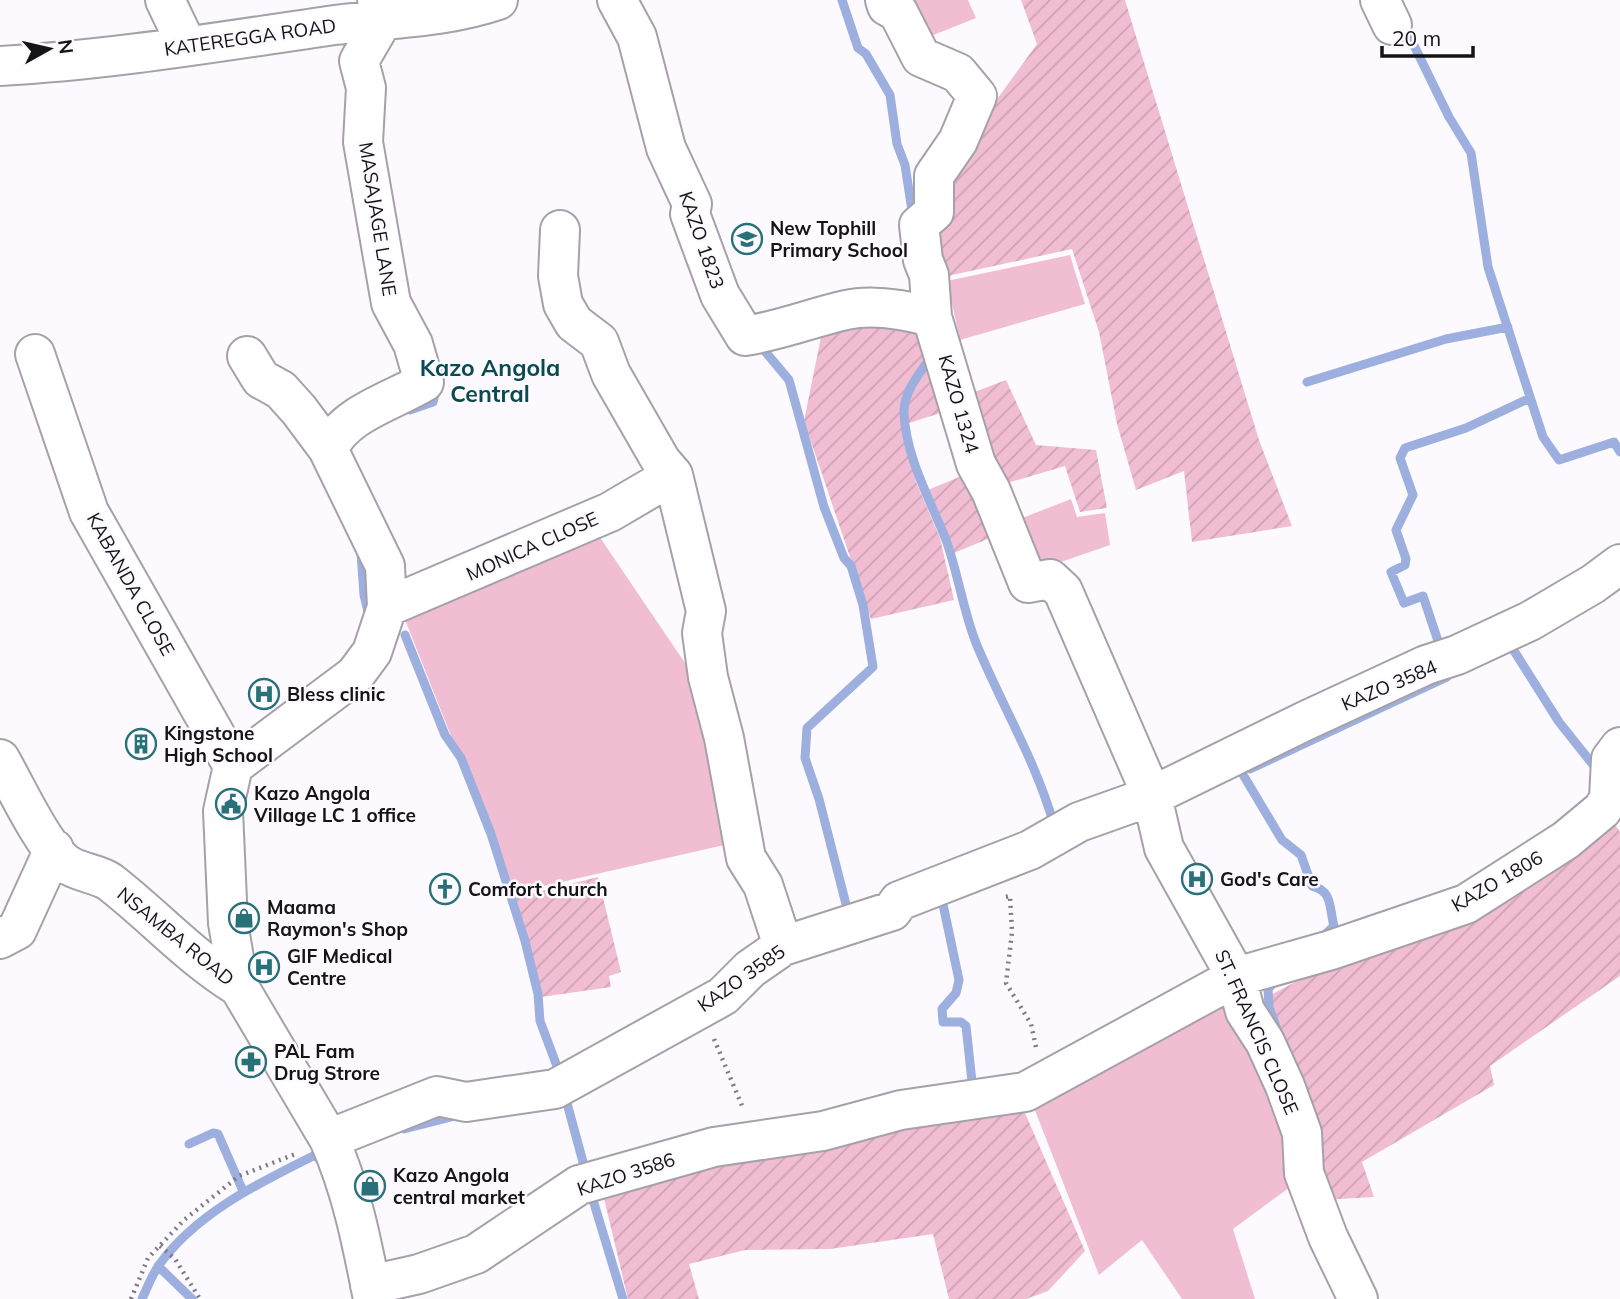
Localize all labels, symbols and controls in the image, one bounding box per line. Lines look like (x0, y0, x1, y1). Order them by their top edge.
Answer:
street label: KATEREGGA ROAD (163, 13, 337, 61)
north arrow (14, 14, 84, 84)
scale bar (1382, 14, 1473, 58)
text: 20 m (1392, 25, 1441, 51)
text: N (53, 38, 79, 55)
street label: MASAJAGE LANE (354, 140, 402, 298)
street label: KAZO 1823 (674, 188, 730, 292)
place label: New Tophill Primary School (770, 216, 908, 262)
school or university icon: New Tophill Primary School (730, 222, 764, 256)
street label: KAZO 1324 (933, 352, 985, 456)
district label: Kazo Angola Central (420, 353, 560, 408)
street label: MONICA CLOSE (462, 506, 602, 586)
street label: KABANDA CLOSE (82, 508, 180, 660)
street label: KAZO 3584 (1338, 654, 1440, 716)
hospital icon: Bless clinic (247, 677, 281, 711)
place label: Bless clinic (287, 682, 386, 706)
place label: Kingstone High School (164, 721, 273, 767)
building icon: Kingstone High School (124, 727, 158, 761)
place label: Kazo Angola Village LC 1 office (253, 781, 416, 827)
public building icon: Kazo Angola Village LC 1 office (214, 787, 248, 821)
street label: KAZO 1806 (1447, 845, 1547, 917)
hospital icon: God's Care (1180, 862, 1214, 896)
place label: God's Care (1220, 867, 1319, 891)
church icon: Comfort church (428, 872, 462, 906)
place label: Comfort church (468, 877, 608, 901)
street label: NSAMBA ROAD (113, 881, 239, 991)
place label: Maama Raymon's Shop (267, 895, 408, 941)
shop icon: Maama Raymon's Shop (227, 901, 261, 935)
street label: KAZO 3585 (693, 939, 789, 1017)
place label: GIF Medical Centre (287, 944, 392, 990)
street label: ST. FRANCIS CLOSE (1210, 946, 1304, 1118)
hospital icon: GIF Medical Centre (247, 950, 281, 984)
place label: PAL Fam Drug Strore (274, 1039, 380, 1085)
pharmacy icon: PAL Fam Drug Strore (234, 1045, 268, 1079)
street label: KAZO 3586 (574, 1147, 678, 1201)
place label: Kazo Angola central market (393, 1163, 525, 1209)
shop icon: Kazo Angola central market (353, 1169, 387, 1203)

